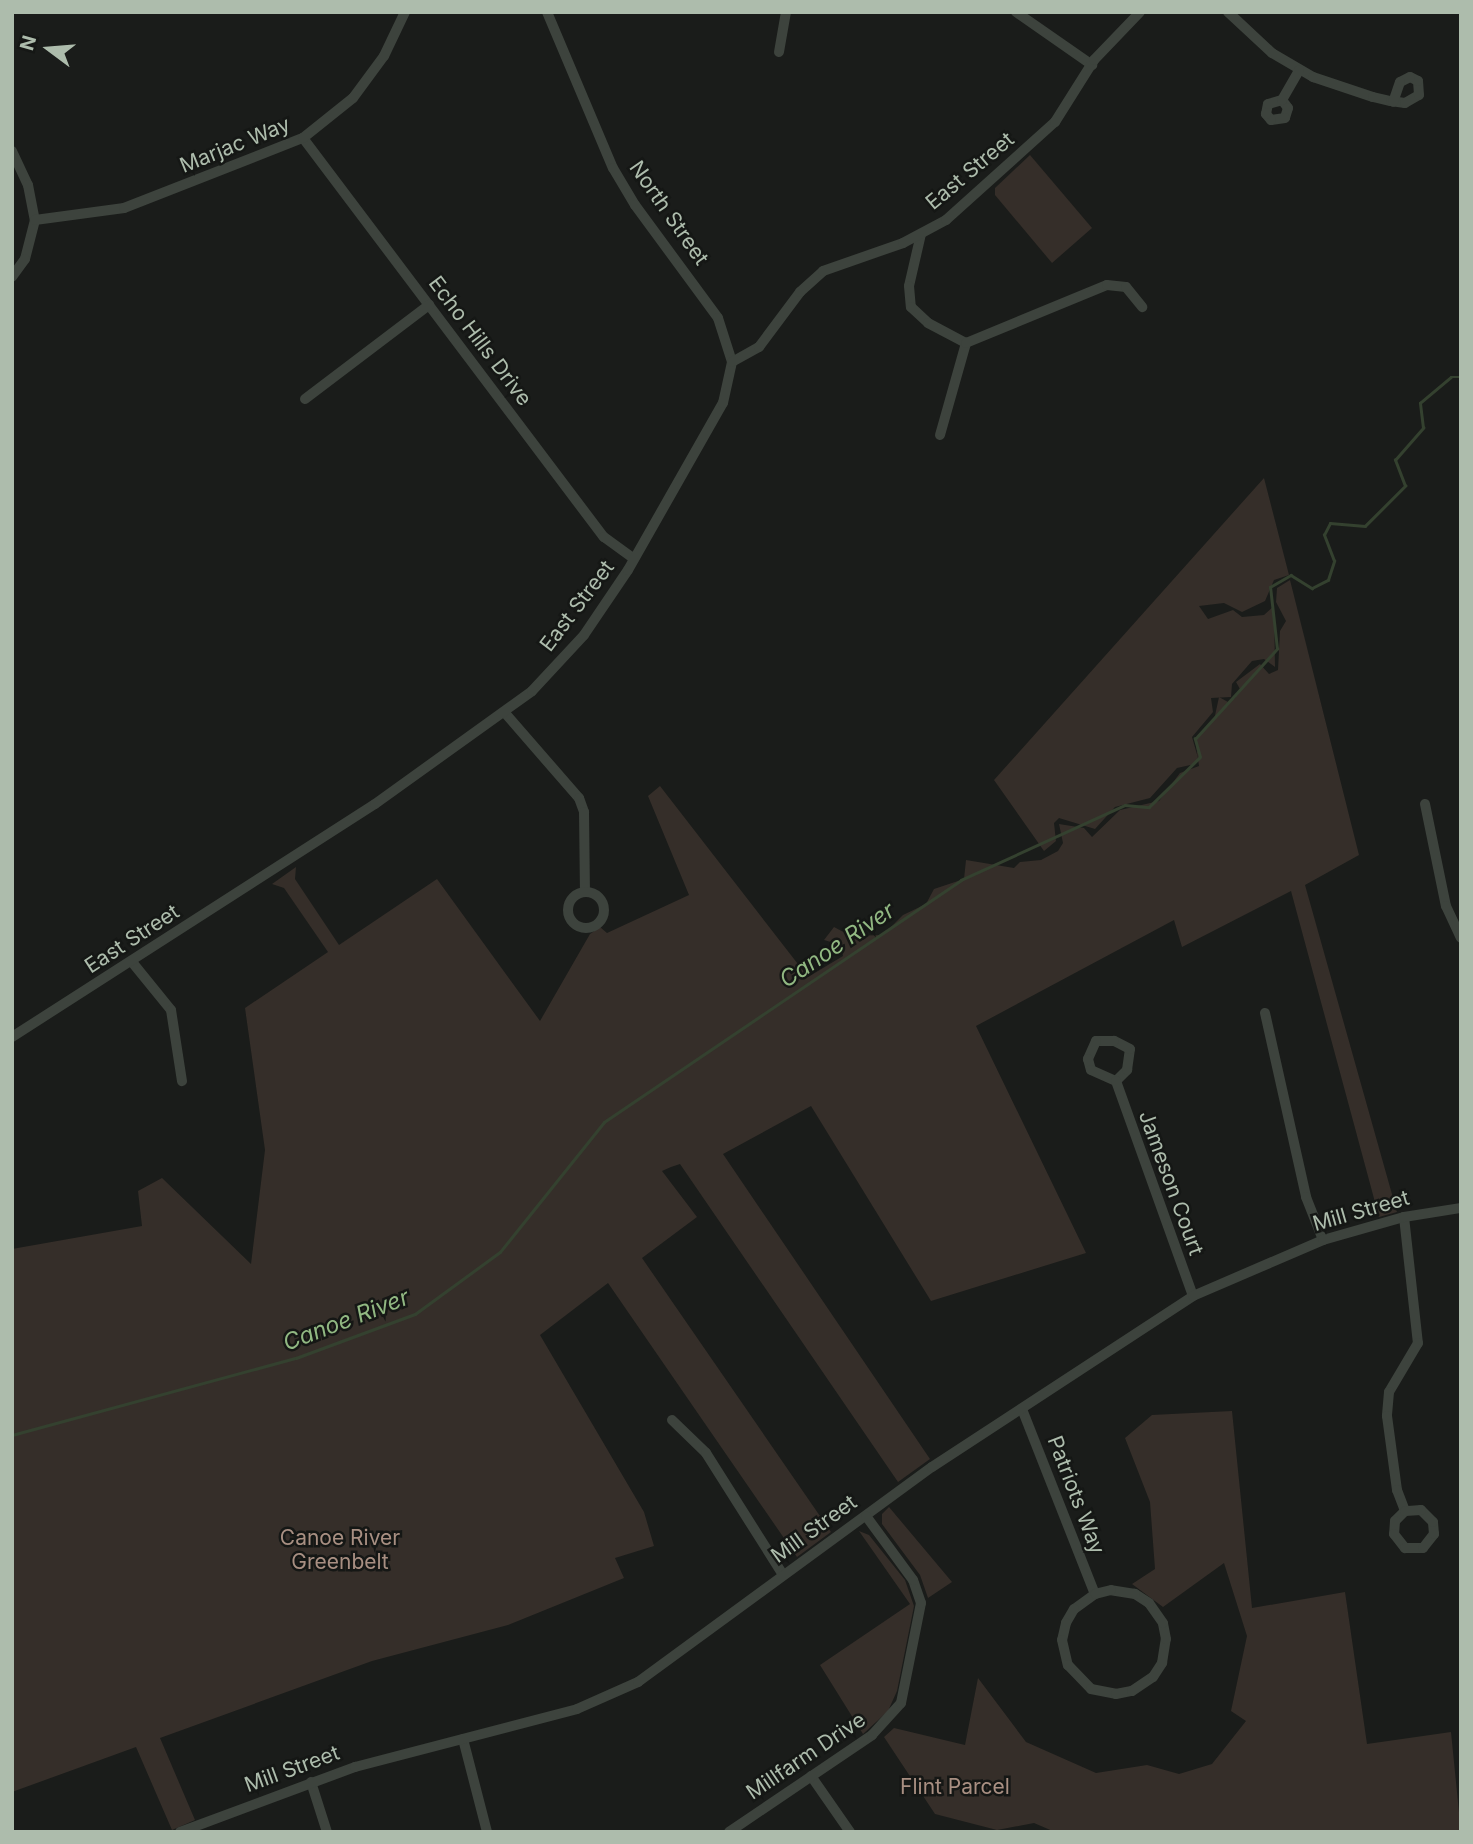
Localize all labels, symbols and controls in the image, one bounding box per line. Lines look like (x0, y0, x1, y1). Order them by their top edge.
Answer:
north arrow (14, 14, 84, 84)
text: N (15, 33, 41, 53)
street label: Marjac Way (176, 111, 294, 179)
street label: East Street (921, 127, 1019, 215)
street label: North Street (624, 156, 714, 270)
street label: Echo Hills Drive (423, 271, 537, 411)
street label: East Street (535, 555, 619, 657)
water label: Canoe River (774, 896, 900, 994)
street label: East Street (80, 899, 184, 979)
street label: Jameson Court (1133, 1107, 1209, 1259)
street label: Mill Street (1310, 1185, 1412, 1237)
water label: Canoe River (279, 1283, 413, 1357)
street label: Patriots Way (1042, 1432, 1110, 1558)
street label: Mill Street (766, 1490, 862, 1568)
park label: Canoe River Greenbelt (280, 1525, 400, 1575)
street label: Millfarm Drive (742, 1707, 870, 1805)
street label: Mill Street (241, 1740, 343, 1798)
park label: Flint Parcel (900, 1774, 1010, 1800)

